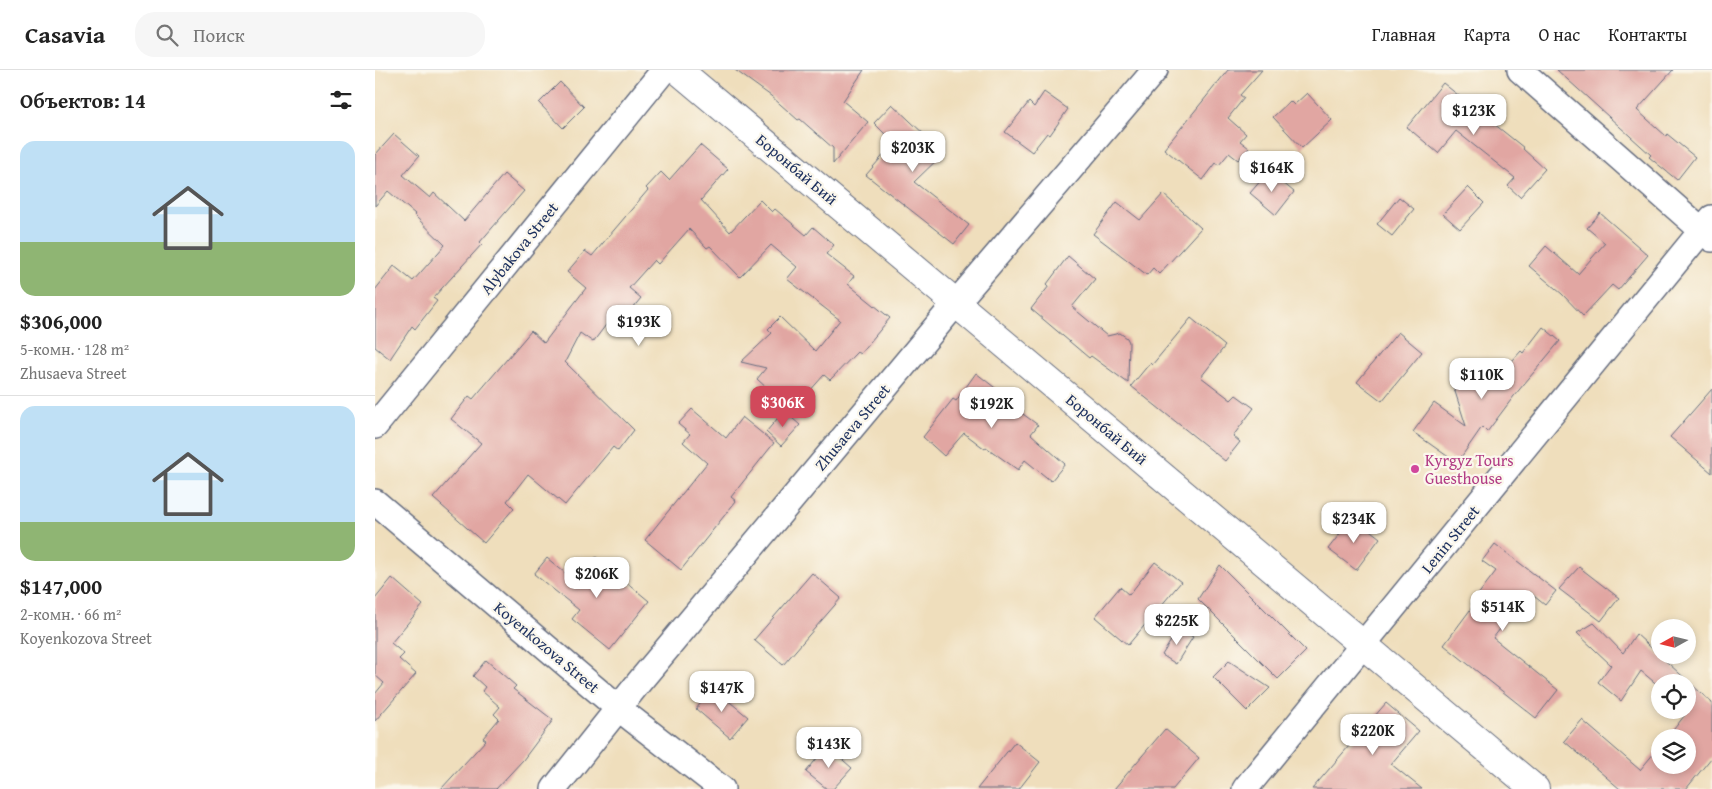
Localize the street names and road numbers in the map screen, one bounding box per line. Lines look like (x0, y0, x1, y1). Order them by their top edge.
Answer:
street label: Боронбай Бий (751, 128, 843, 211)
street label: Alybakova Street (474, 196, 564, 299)
street label: Zhusaeva Street (808, 378, 896, 476)
street label: Боронбай Бий (1061, 388, 1153, 471)
street label: Lenin Street (1415, 499, 1485, 578)
street label: Koyenkozova Street (489, 595, 605, 699)

